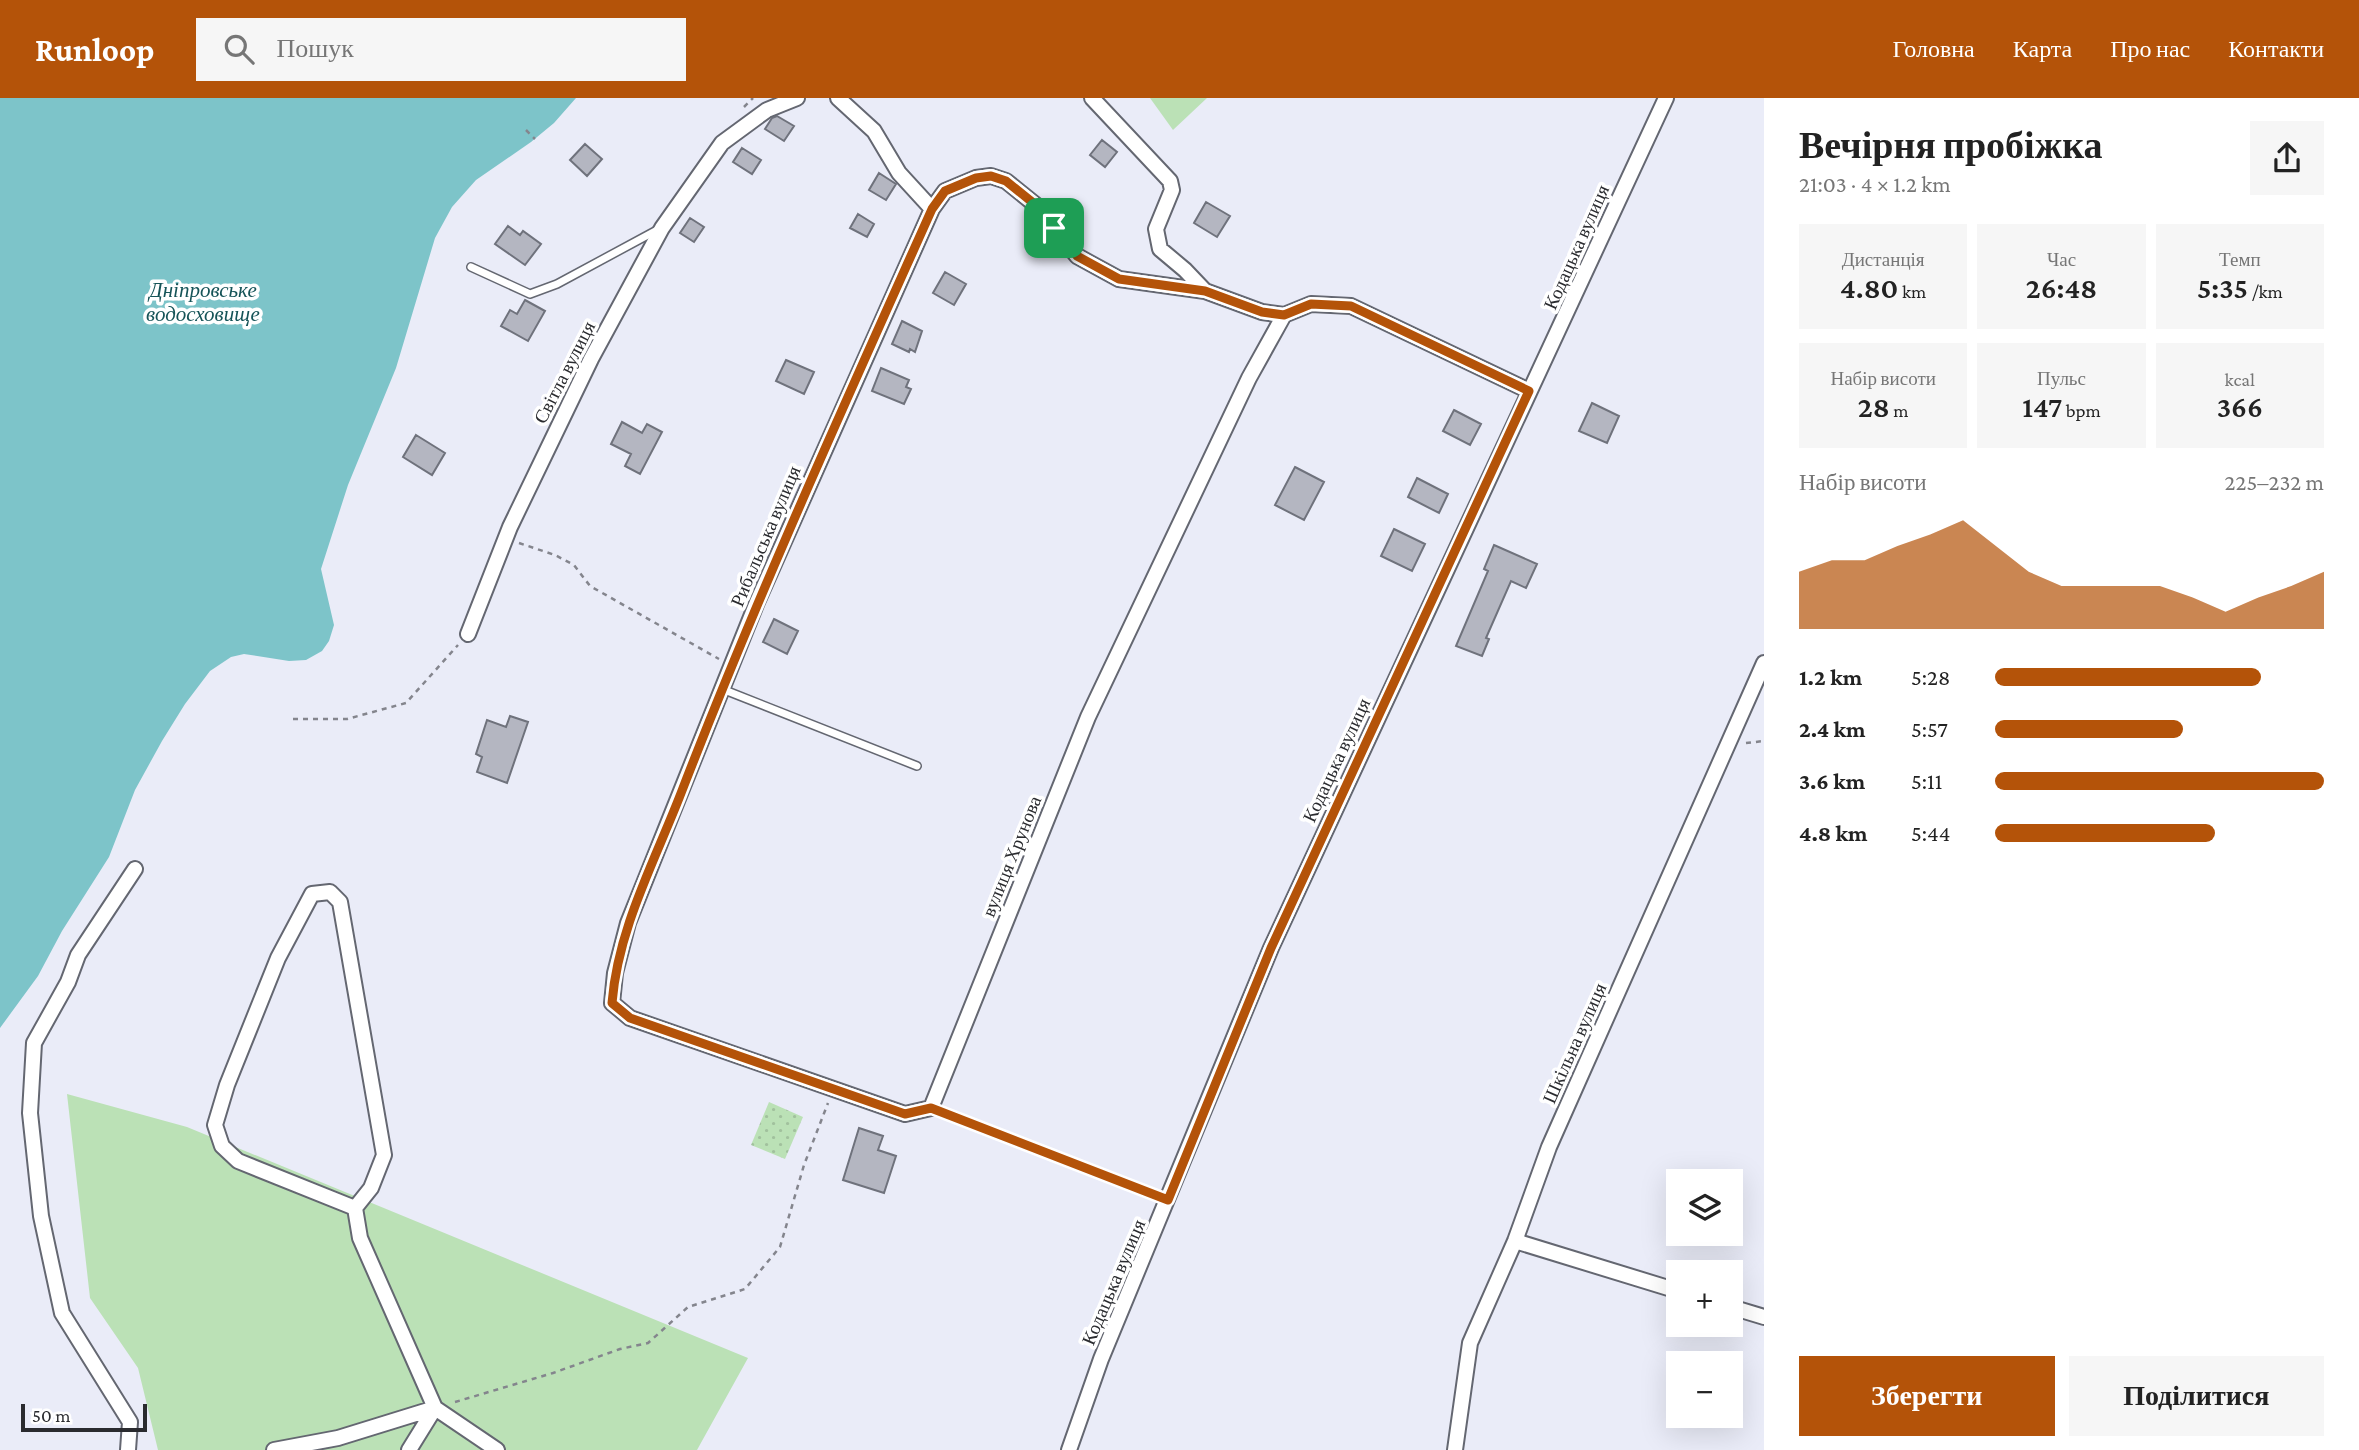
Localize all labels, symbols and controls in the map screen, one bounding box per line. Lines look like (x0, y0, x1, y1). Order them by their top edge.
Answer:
search box (196, 18, 686, 81)
icon: search (220, 30, 258, 68)
text: Runloop (35, 31, 154, 68)
text: Пошук (276, 34, 354, 63)
text: Головна (1893, 35, 1975, 62)
text: Карта (2013, 35, 2072, 62)
text: Про нас (2110, 35, 2190, 62)
text: Контакти (2228, 35, 2324, 62)
button: share (2250, 121, 2324, 195)
text: Вечірня пробіжка (1799, 124, 2103, 166)
text: 21:03 · 4 × 1.2 km (1799, 171, 1951, 197)
street label: Кодацька вулиця (1540, 181, 1613, 313)
pin (1024, 198, 1084, 258)
icon: arrive (1035, 209, 1073, 247)
text: Дистанція (1842, 249, 1925, 270)
text: Час (2047, 249, 2076, 270)
text: Темп (2219, 249, 2261, 270)
text: 4.80 (1840, 271, 1898, 304)
text: 26:48 (2026, 271, 2097, 304)
text: 5:35 (2197, 271, 2248, 304)
water label: Дніпровське водосховище (146, 278, 260, 326)
text: km (1898, 281, 1926, 302)
text: /km (2248, 281, 2283, 302)
street label: Світла вулиця (530, 317, 599, 427)
text: Набір висоти (1830, 368, 1936, 389)
text: Пульс (2037, 368, 2086, 389)
text: kcal (2225, 369, 2255, 390)
text: 28 (1858, 390, 1890, 423)
text: 147 (2022, 390, 2062, 423)
text: 366 (2217, 390, 2263, 423)
text: m (1890, 400, 1909, 421)
text: bpm (2062, 400, 2101, 421)
street label: Рибальська вулиця (726, 462, 805, 610)
text: Набір висоти (1799, 469, 1927, 495)
text: 225–232 m (2225, 469, 2324, 495)
text: 1.2 km (1799, 664, 1862, 690)
text: 5:28 (1911, 664, 1950, 690)
street label: Кодацька вулиця (1299, 695, 1374, 825)
text: 2.4 km (1799, 716, 1866, 742)
text: 5:57 (1911, 716, 1948, 742)
text: 3.6 km (1799, 768, 1865, 794)
text: 5:11 (1911, 768, 1942, 794)
street label: вулиця Хрунова (978, 792, 1045, 920)
text: 4.8 km (1799, 820, 1868, 846)
text: 5:44 (1911, 820, 1951, 846)
street label: Шкільна вулиця (1539, 980, 1610, 1107)
map controls (1666, 1169, 1743, 1428)
button: layers (1666, 1169, 1743, 1246)
street label: Кодацька вулиця (1078, 1216, 1149, 1348)
button: + (1666, 1260, 1743, 1337)
button: − (1666, 1351, 1743, 1428)
button: Зберегти (1799, 1356, 2055, 1436)
button: Поділитися (2069, 1356, 2324, 1436)
scale bar (21, 1401, 147, 1433)
text: 50 m (32, 1405, 71, 1426)

